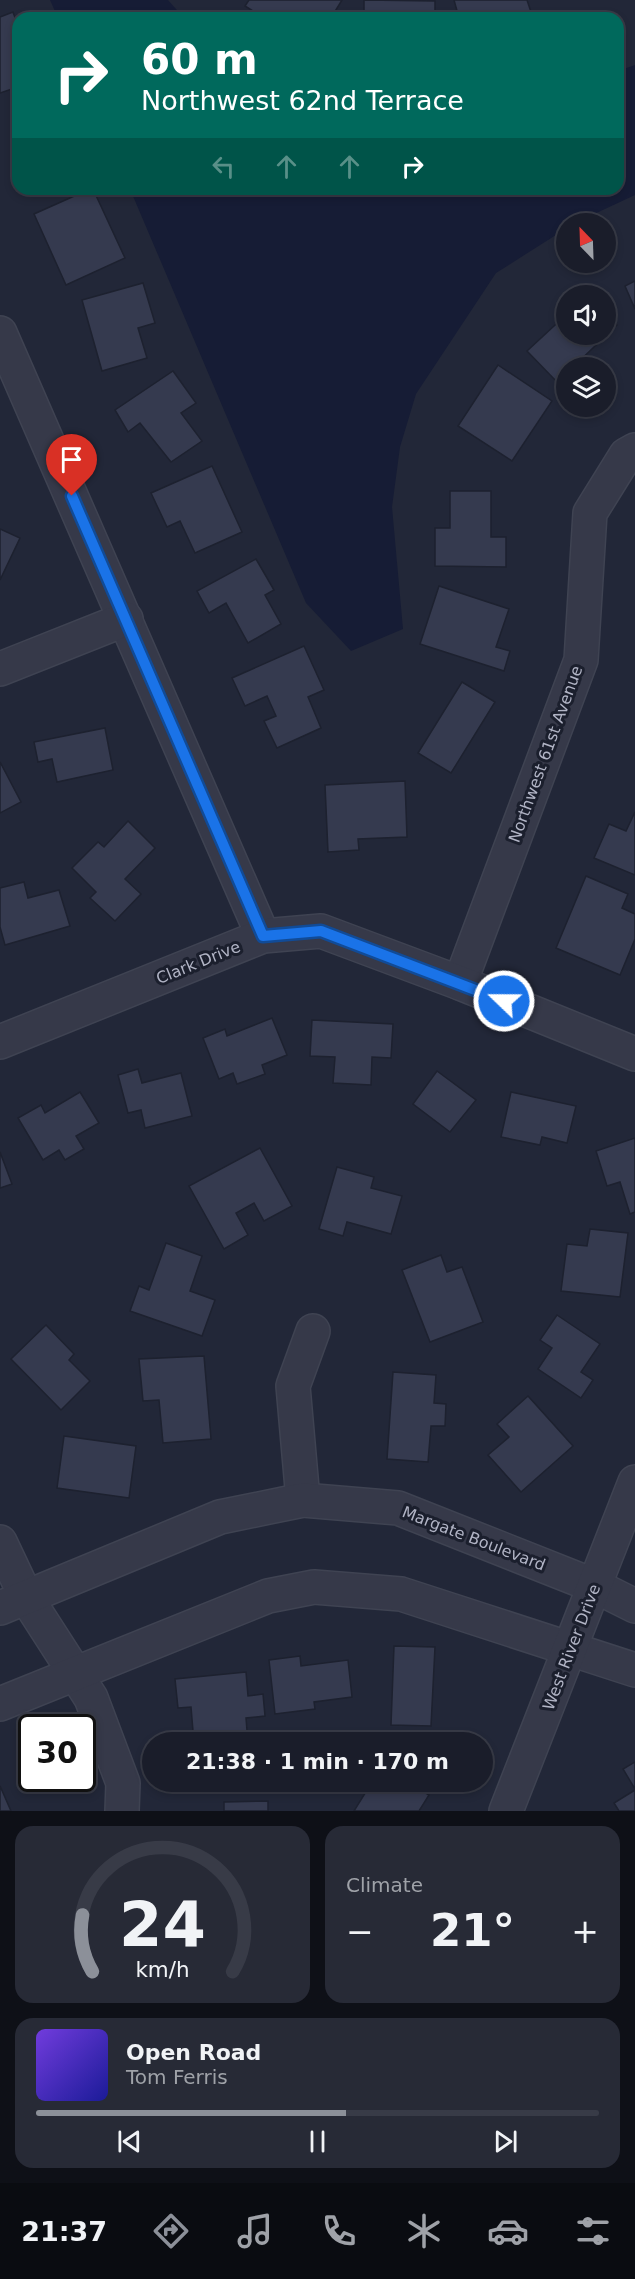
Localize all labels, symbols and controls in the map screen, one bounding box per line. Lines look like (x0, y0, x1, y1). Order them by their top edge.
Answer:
text: 60 m (141, 35, 258, 84)
icon: right (42, 36, 120, 114)
text: Northwest 62nd Terrace (141, 85, 464, 116)
icon: left (207, 150, 240, 183)
icon: ahead (270, 150, 303, 183)
icon: ahead (333, 150, 366, 183)
icon: right (396, 150, 429, 183)
north arrow (556, 213, 616, 273)
map controls (556, 213, 616, 417)
button: sound (556, 285, 616, 345)
button: layers (556, 357, 616, 417)
pin (46, 434, 97, 496)
icon: arrive (55, 443, 88, 476)
street label: Northwest 61st Avenue (505, 663, 586, 845)
street label: Clark Drive (153, 937, 243, 988)
position arrow (472, 969, 536, 1033)
street label: Margate Boulevard (399, 1502, 548, 1575)
street label: West River Drive (539, 1581, 604, 1713)
speed limit sign: 30 (18, 1714, 96, 1792)
text: 21:38 · 1 min · 170 m (186, 1749, 449, 1774)
text: Climate (346, 1873, 423, 1897)
text: 24 (119, 1888, 206, 1961)
text: 21° (430, 1904, 515, 1957)
text: − (346, 1912, 374, 1951)
text: + (571, 1912, 599, 1951)
text: km/h (135, 1957, 190, 1982)
text: Open Road (126, 2040, 261, 2065)
text: Tom Ferris (126, 2065, 228, 2089)
icon: previous (113, 2125, 146, 2158)
icon: pause (301, 2125, 334, 2158)
icon: next (489, 2125, 522, 2158)
icon: directions (150, 2210, 192, 2252)
icon: music (234, 2210, 276, 2252)
icon: phone (318, 2210, 360, 2252)
icon: climate (403, 2210, 445, 2252)
icon: car (487, 2210, 529, 2252)
icon: filters (572, 2210, 614, 2252)
text: 21:37 (21, 2216, 107, 2247)

